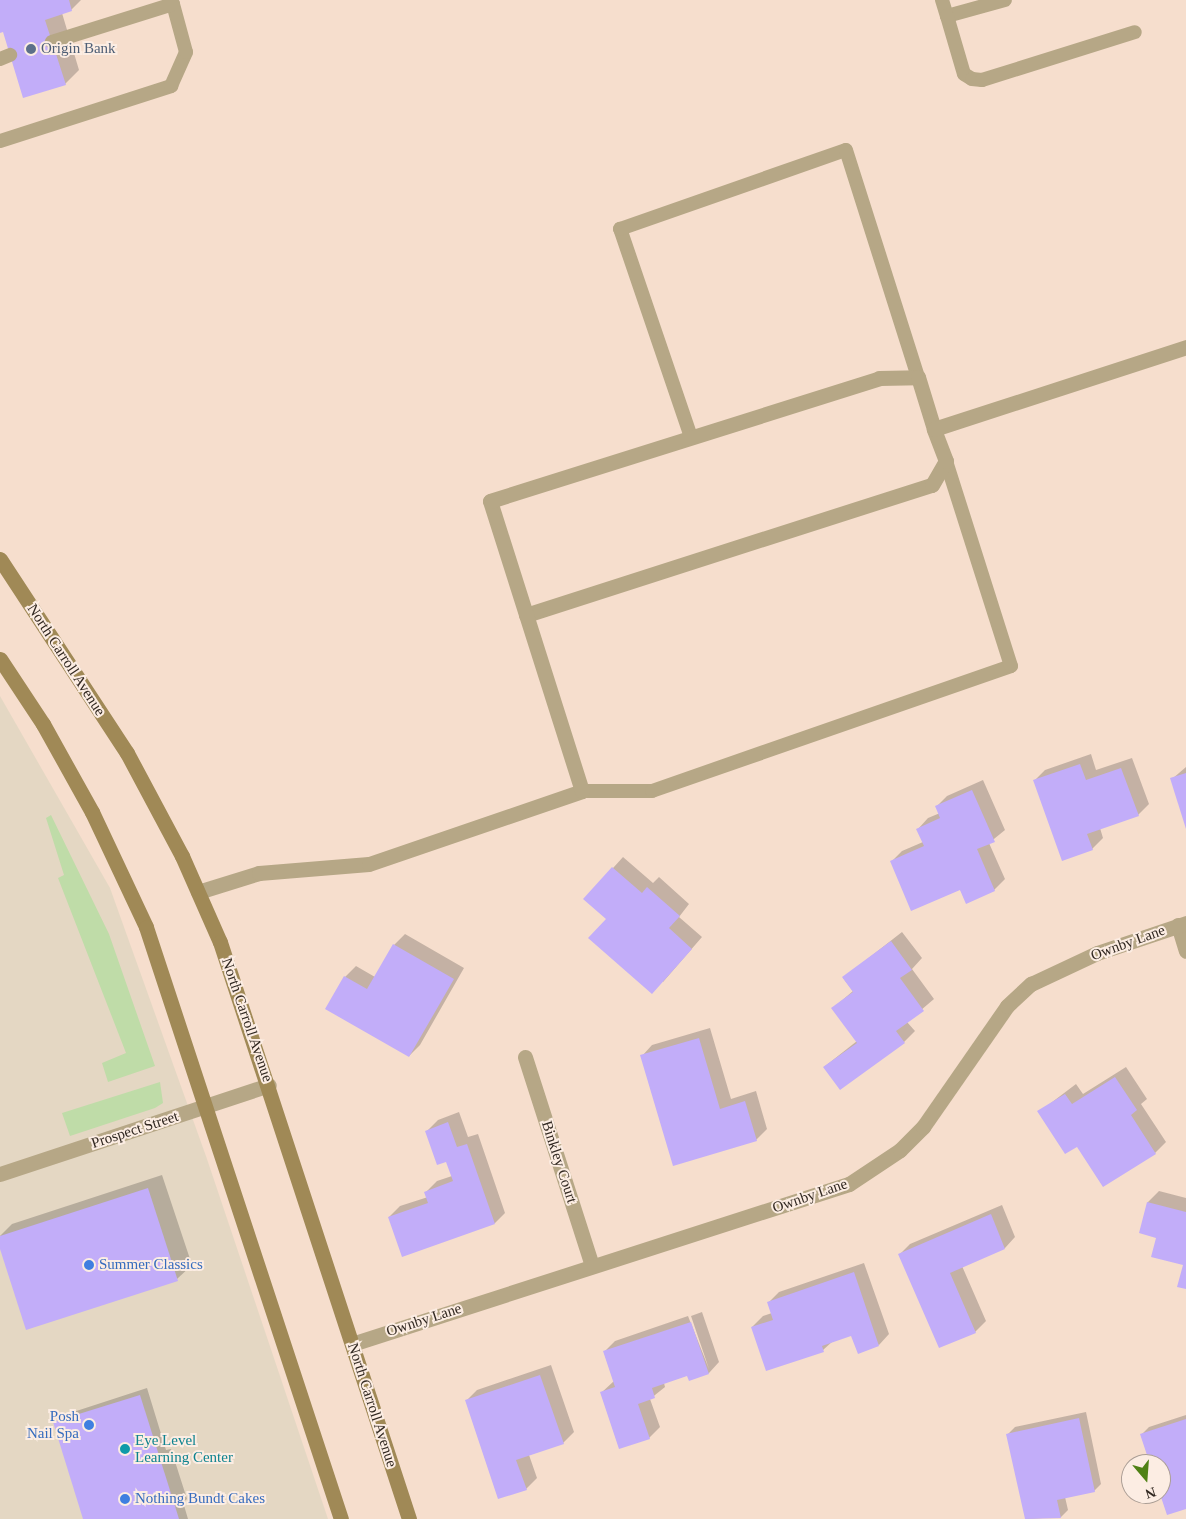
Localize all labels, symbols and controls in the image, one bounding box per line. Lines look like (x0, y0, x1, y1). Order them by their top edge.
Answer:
place label: Origin Bank (41, 40, 116, 58)
marker: Origin Bank (25, 43, 37, 55)
street label: North Carroll Avenue (23, 600, 109, 720)
street label: Ownby Lane (1088, 921, 1168, 965)
street label: North Carroll Avenue (217, 955, 277, 1085)
street label: Prospect Street (89, 1107, 181, 1153)
street label: Binkley Court (537, 1119, 581, 1205)
street label: Ownby Lane (770, 1175, 850, 1217)
place label: Summer Classics (99, 1256, 203, 1274)
marker: Summer Classics (83, 1259, 95, 1271)
street label: Ownby Lane (384, 1299, 464, 1341)
street label: North Carroll Avenue (343, 1340, 401, 1470)
place label: Posh Nail Spa (27, 1407, 79, 1442)
marker: Posh Nail Spa (83, 1419, 95, 1431)
place label: Eye Level Learning Center (135, 1431, 233, 1466)
marker: Eye Level Learning Center (119, 1443, 131, 1455)
north arrow (1121, 1454, 1171, 1504)
text: N (1143, 1484, 1158, 1501)
place label: Nothing Bundt Cakes (135, 1490, 265, 1508)
marker: Nothing Bundt Cakes (119, 1493, 131, 1505)

